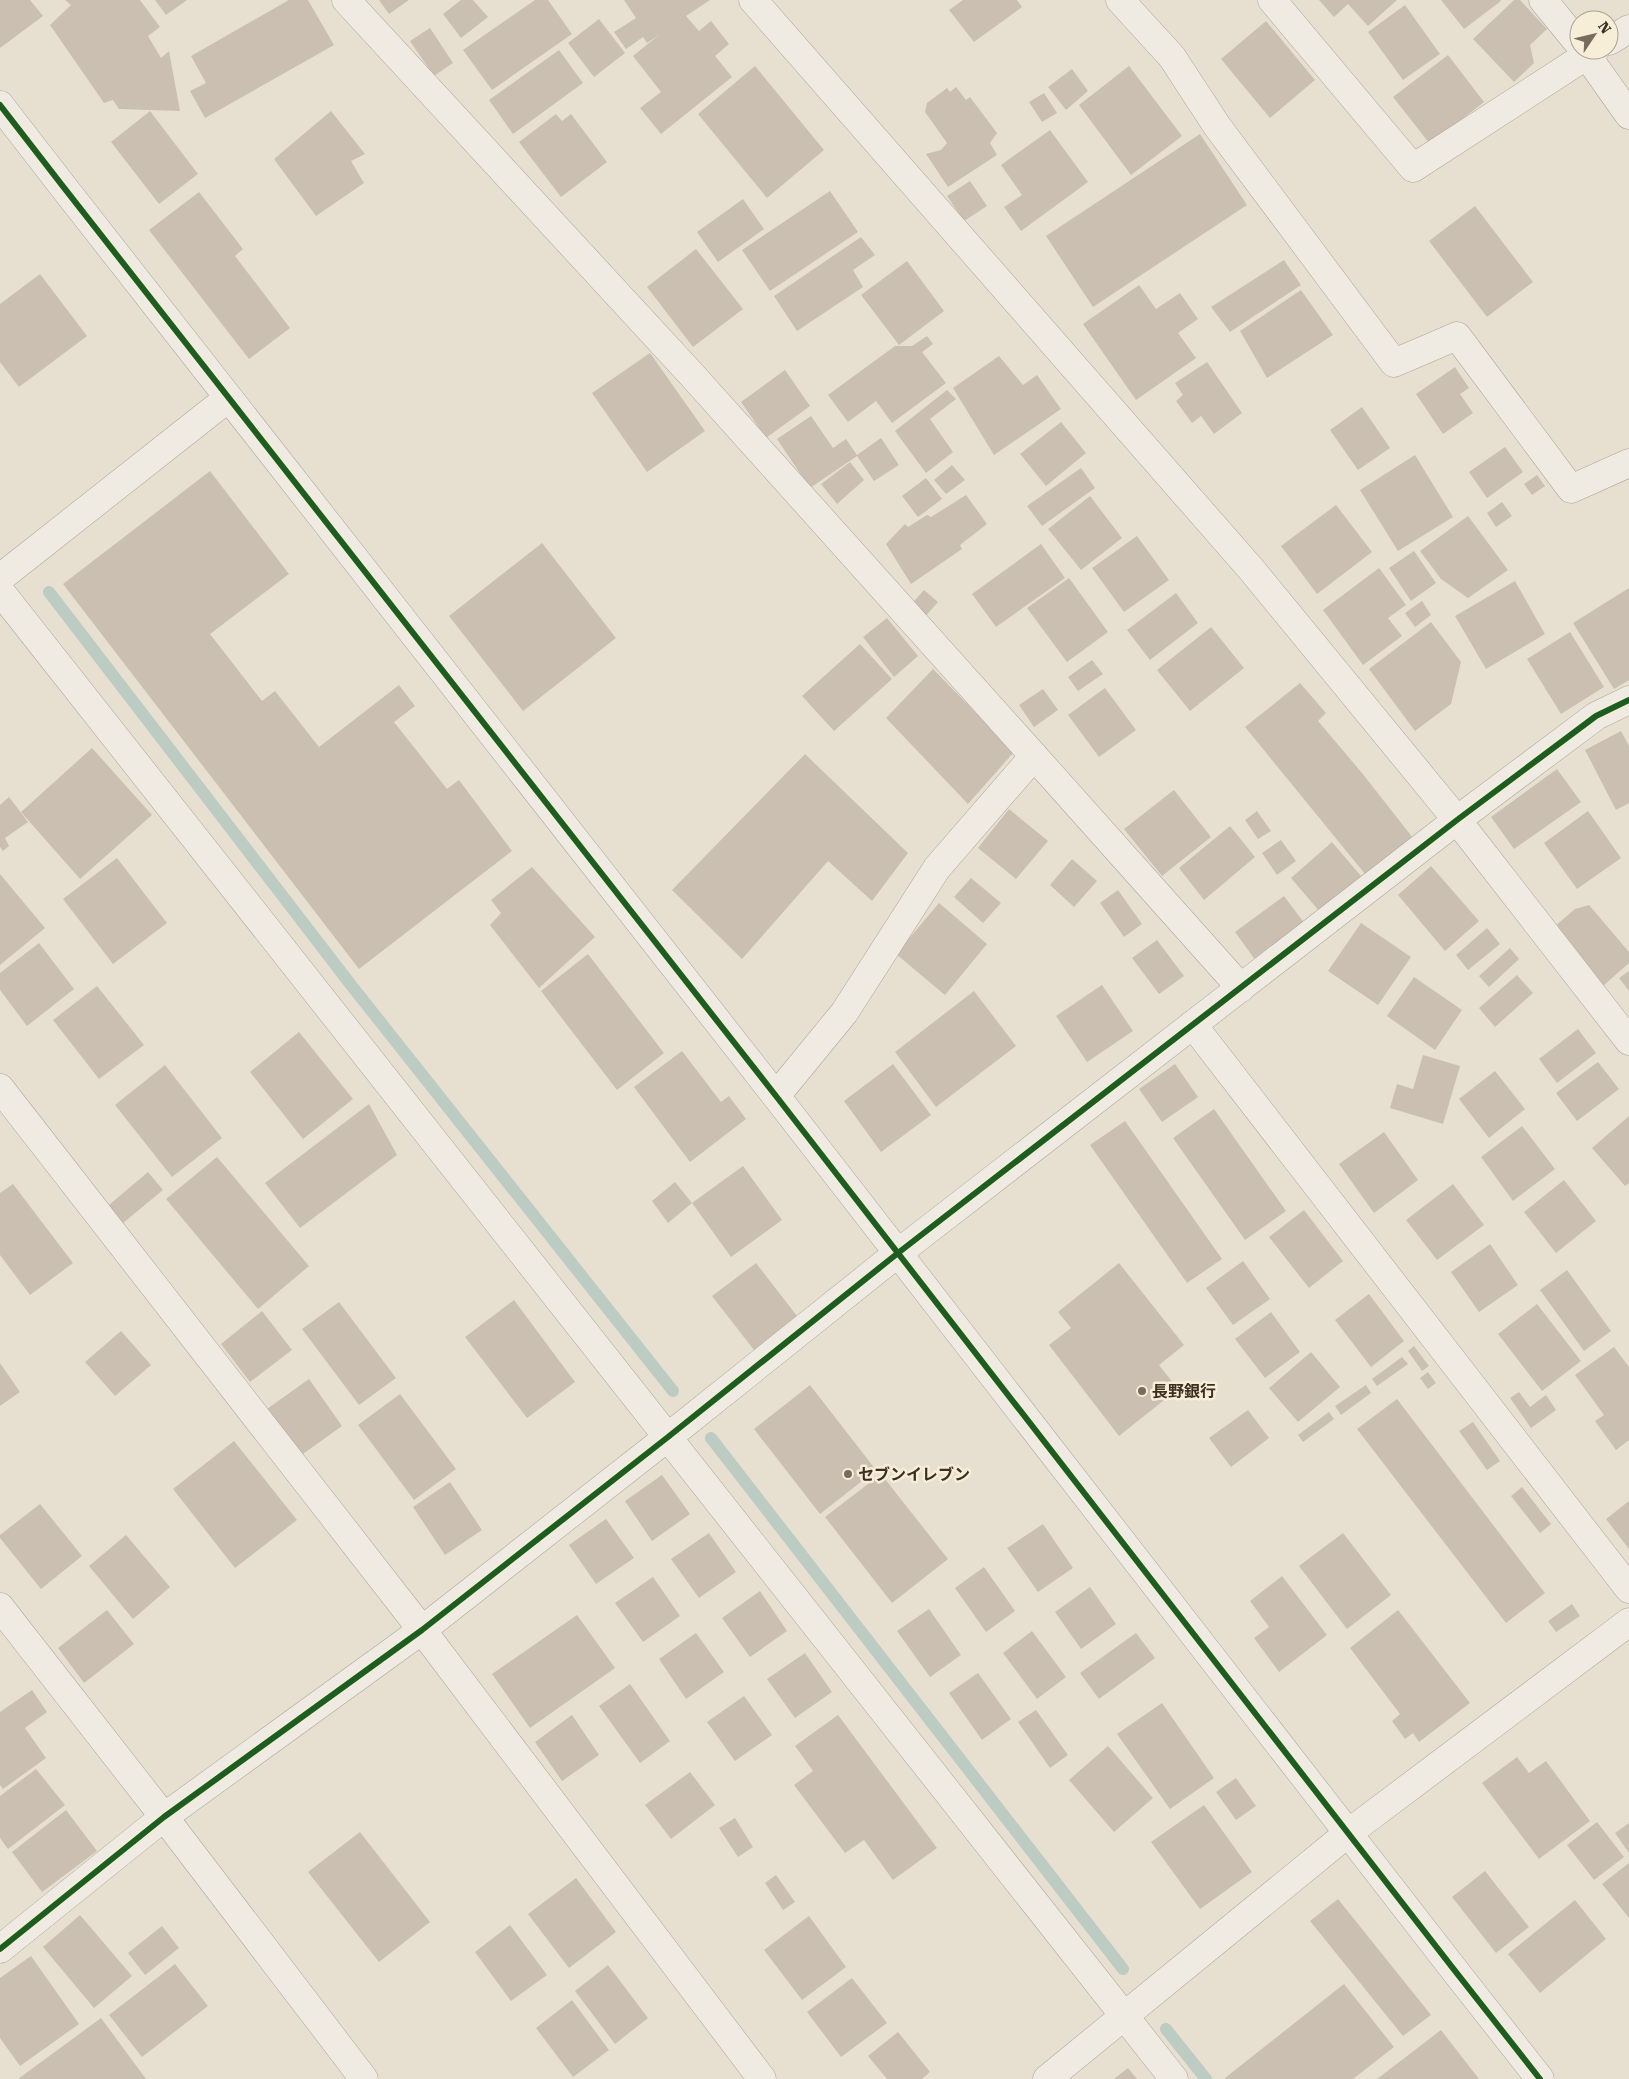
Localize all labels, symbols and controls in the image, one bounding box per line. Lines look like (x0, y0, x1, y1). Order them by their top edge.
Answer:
north arrow (1569, 10, 1619, 60)
text: N (1595, 19, 1614, 37)
place label: 長野銀行 (1152, 1382, 1216, 1401)
marker: 長野銀行 (1136, 1385, 1148, 1397)
place label: セブンイレブン (858, 1465, 970, 1484)
marker: セブンイレブン (842, 1468, 854, 1480)

